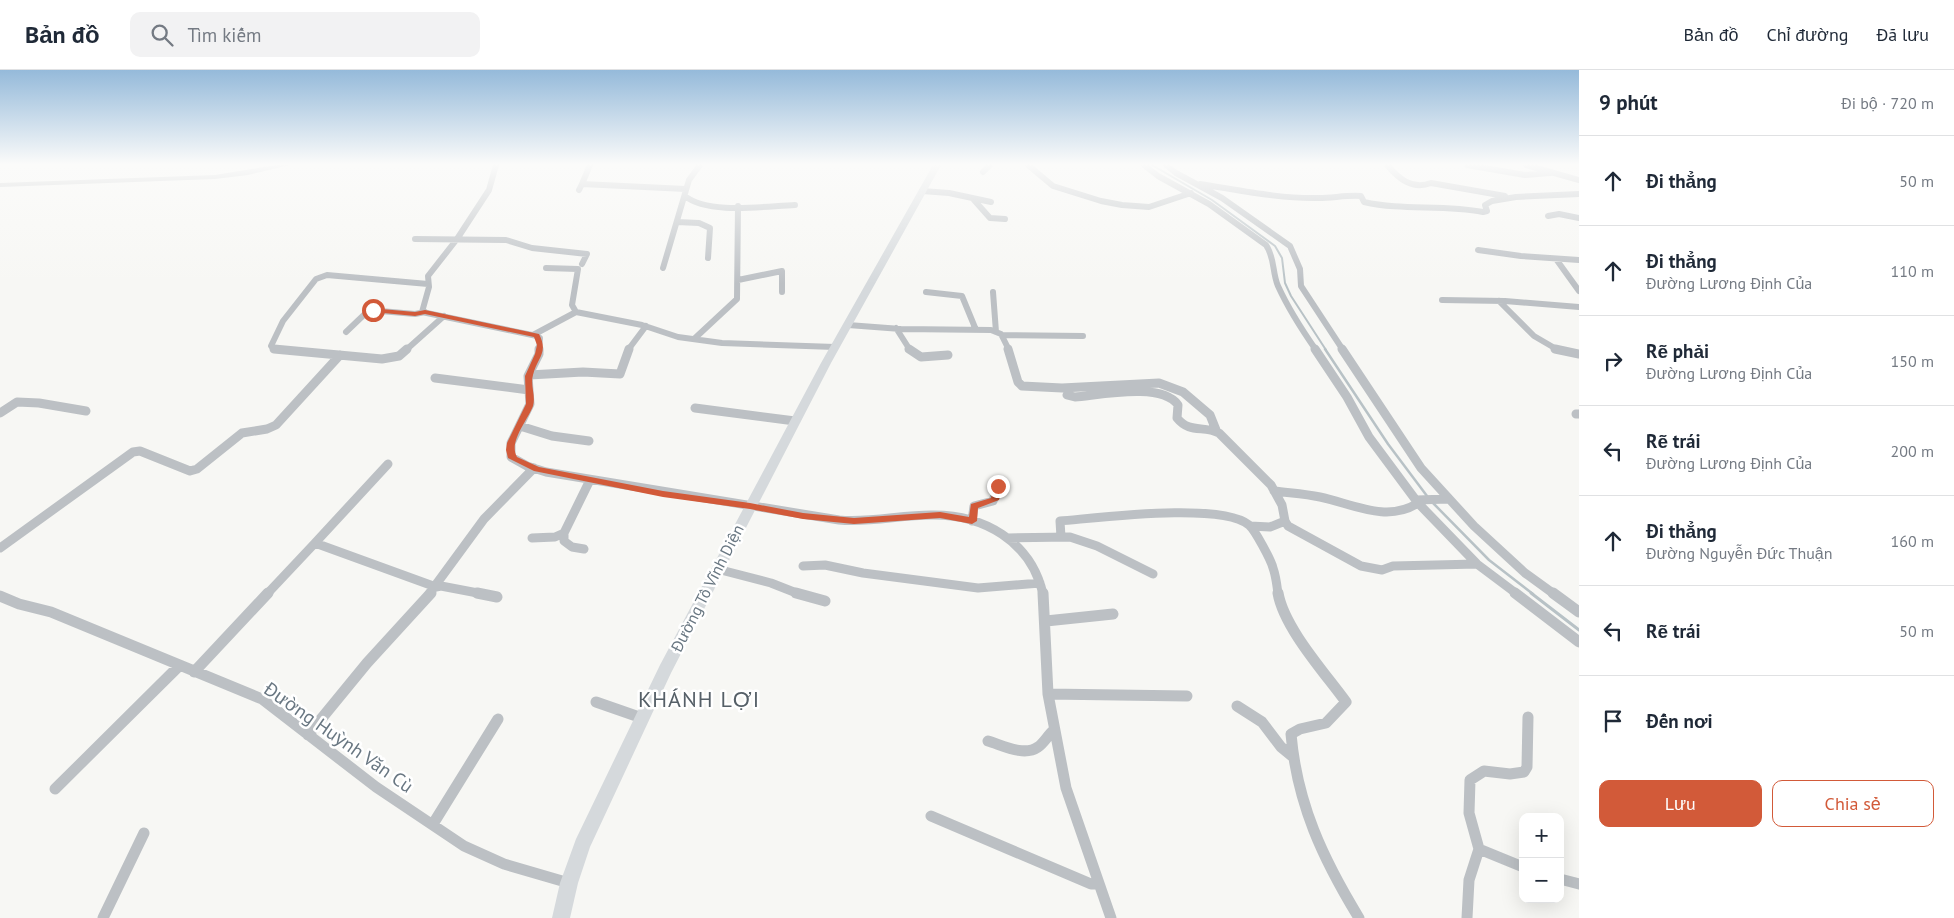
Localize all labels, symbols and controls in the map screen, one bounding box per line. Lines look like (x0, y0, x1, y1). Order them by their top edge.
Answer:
search box (130, 12, 480, 57)
text: Bản đồ (25, 19, 100, 50)
icon: search (148, 21, 176, 49)
text: Tìm kiếm (188, 23, 262, 47)
text: Bản đồ (1683, 23, 1738, 46)
text: Chỉ đường (1766, 23, 1848, 46)
text: Đã lưu (1876, 23, 1929, 46)
text: 9 phút (1599, 89, 1658, 116)
text: Đi bộ · 720 m (1841, 93, 1934, 113)
icon: ahead (1599, 167, 1627, 195)
text: Đi thẳng (1646, 169, 1717, 193)
text: 50 m (1899, 171, 1934, 191)
text: Đi thẳng (1646, 249, 1717, 273)
icon: ahead (1599, 257, 1627, 285)
text: 110 m (1891, 261, 1934, 281)
text: Đường Lương Định Của (1646, 273, 1812, 293)
route start (362, 299, 385, 322)
text: Rẽ phải (1646, 339, 1709, 363)
icon: right (1599, 347, 1627, 375)
text: 150 m (1891, 351, 1934, 371)
text: Đường Lương Định Của (1646, 363, 1812, 383)
text: Rẽ trái (1646, 429, 1701, 453)
icon: left (1599, 437, 1627, 465)
text: 200 m (1891, 441, 1934, 461)
text: Đường Lương Định Của (1646, 453, 1812, 473)
route end (987, 475, 1010, 498)
text: Đi thẳng (1646, 519, 1717, 543)
street label: Đường Tô Vĩnh Diện (666, 521, 748, 656)
icon: ahead (1599, 527, 1627, 555)
text: 160 m (1891, 531, 1934, 551)
text: Đường Nguyễn Đức Thuận (1646, 543, 1832, 563)
icon: left (1599, 617, 1627, 645)
text: Rẽ trái (1646, 619, 1701, 643)
text: 50 m (1899, 621, 1934, 641)
street label: Đường Huỳnh Văn Cù (259, 676, 418, 798)
district label: KHÁNH LỢI (638, 685, 760, 713)
icon: arrive (1599, 707, 1627, 735)
text: Đến nơi (1646, 709, 1713, 733)
button: Lưu (1599, 780, 1762, 827)
button: Chia sẻ (1772, 780, 1934, 827)
map controls (1519, 813, 1564, 903)
button: + (1519, 813, 1564, 858)
button: − (1519, 858, 1564, 903)

